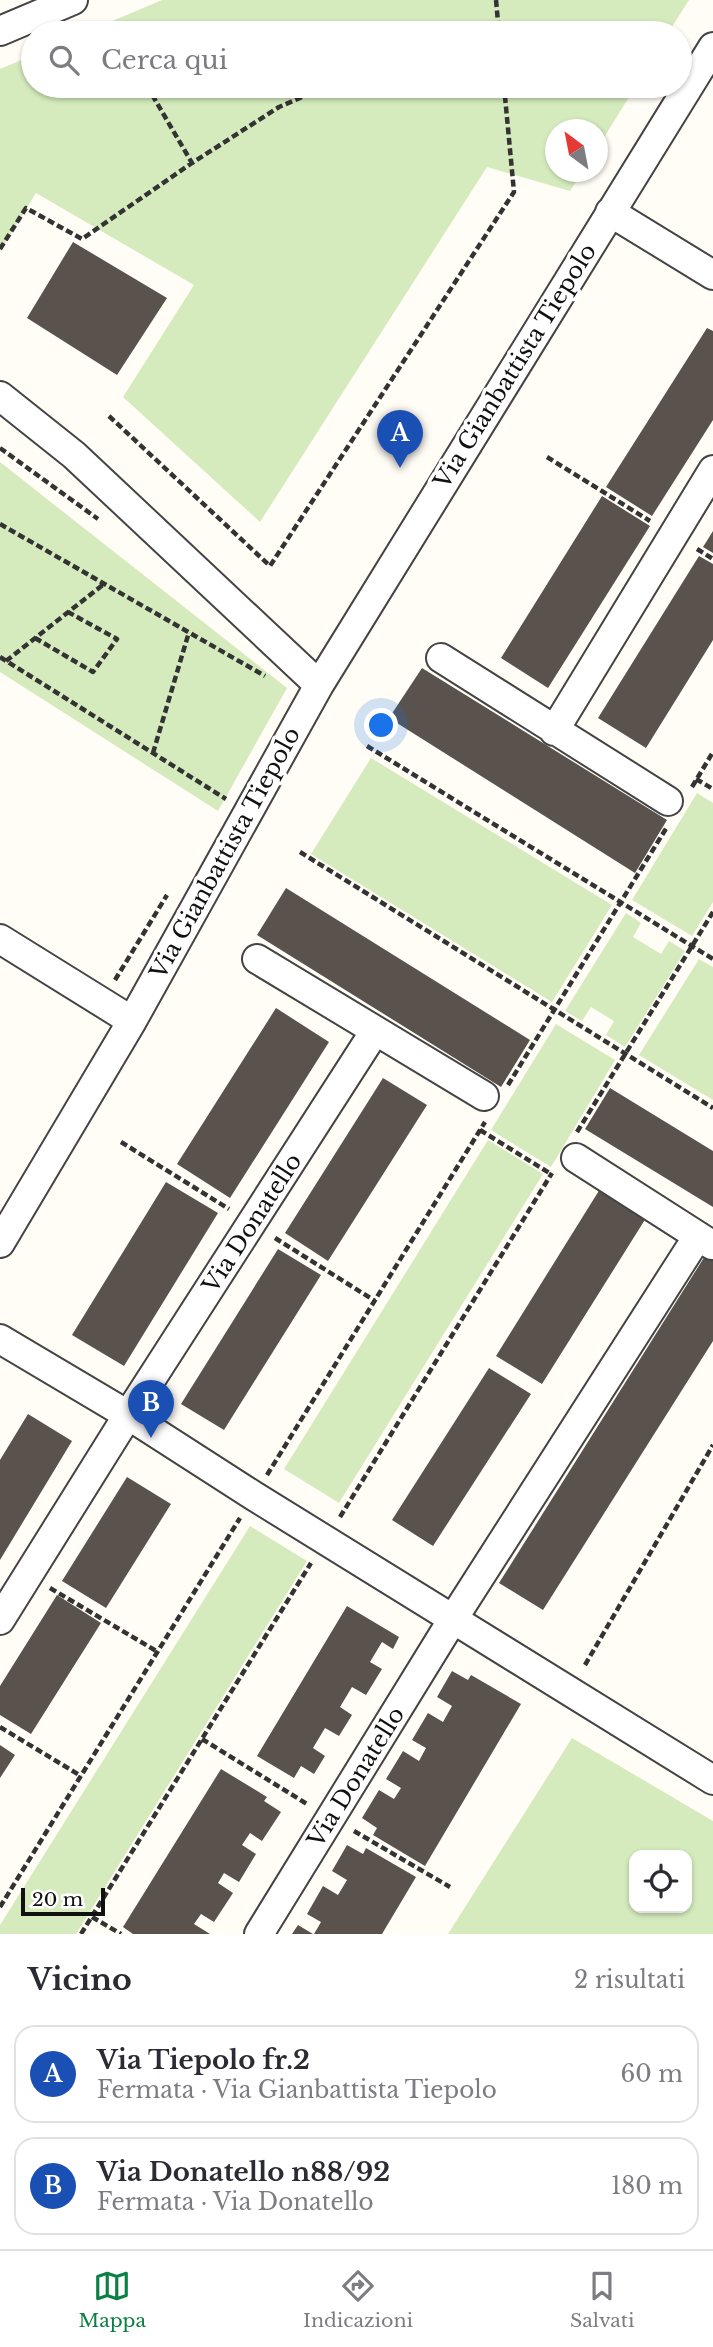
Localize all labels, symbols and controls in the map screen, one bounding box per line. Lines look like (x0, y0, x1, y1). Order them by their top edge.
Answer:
search box (21, 21, 692, 98)
icon: search (45, 41, 83, 79)
text: Cerca qui (101, 44, 228, 76)
north arrow (545, 119, 608, 182)
street label: Via Gianbattista Tiepolo (427, 238, 602, 495)
pin: A (377, 410, 423, 468)
your location (364, 708, 398, 742)
street label: Via Gianbattista Tiepolo (144, 722, 306, 985)
street label: Via Donatello (196, 1148, 307, 1299)
pin: B (128, 1380, 174, 1438)
street label: Via Donatello (301, 1701, 410, 1853)
map controls (629, 1850, 692, 1913)
button: locate (629, 1850, 692, 1913)
scale bar (21, 1885, 105, 1917)
text: 20 m (32, 1888, 83, 1911)
text: Vicino (28, 1961, 132, 1998)
text: 2 risultati (574, 1966, 685, 1994)
text: Via Tiepolo fr.2 (97, 2044, 310, 2076)
text: A (44, 2060, 62, 2088)
text: 60 m (621, 2060, 683, 2088)
text: Fermata · Via Gianbattista Tiepolo (97, 2076, 497, 2104)
text: Via Donatello n88/92 (97, 2156, 390, 2188)
text: B (44, 2172, 62, 2200)
text: 180 m (611, 2172, 683, 2200)
text: Fermata · Via Donatello (97, 2188, 374, 2216)
tab: Mappa (78, 2267, 146, 2332)
tab: Indicazioni (303, 2267, 413, 2332)
tab: Salvati (570, 2267, 635, 2332)

